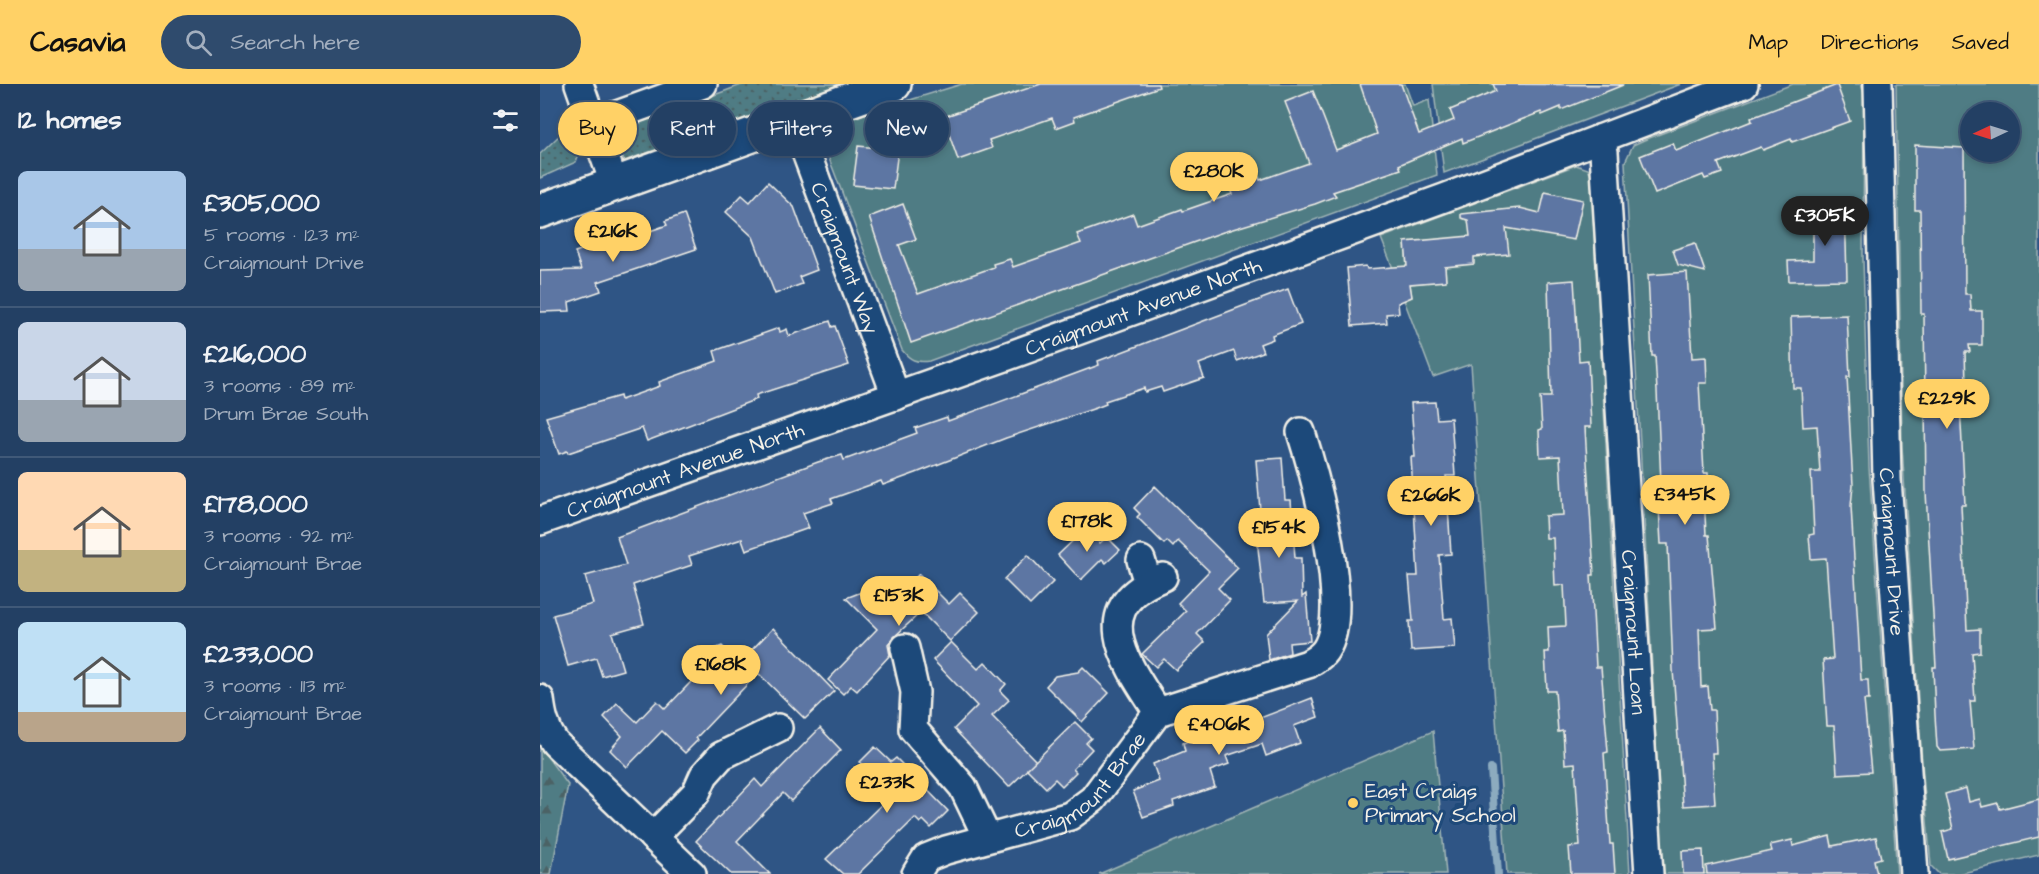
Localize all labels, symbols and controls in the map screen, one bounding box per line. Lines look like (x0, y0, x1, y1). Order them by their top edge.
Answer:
search box (161, 15, 581, 69)
text: Casavia (30, 23, 125, 62)
icon: search (182, 26, 215, 59)
text: Search here (230, 27, 360, 58)
text: Map (1748, 28, 1788, 57)
text: Directions (1821, 28, 1919, 57)
text: Saved (1952, 28, 2009, 57)
text: 12 homes (18, 102, 121, 138)
chip: Buy (558, 102, 637, 156)
chip: Rent (649, 102, 736, 156)
chip: Filters (748, 102, 853, 156)
chip: New (865, 102, 949, 156)
north arrow (1960, 102, 2020, 162)
map controls (1960, 102, 2020, 162)
icon: filters (489, 104, 522, 137)
pin: £280K (1172, 152, 1256, 203)
text: £280K (1184, 157, 1244, 185)
street label: Craigmount Way (803, 178, 886, 339)
text: £305,000 (204, 185, 320, 221)
icon: home (66, 195, 138, 267)
pin: £305K (1783, 196, 1867, 247)
text: £305K (1795, 201, 1855, 229)
pin: £216K (571, 212, 655, 263)
text: £216K (588, 217, 638, 245)
text: 5 rooms · 123 m² (204, 221, 359, 249)
text: Craigmount Drive (204, 249, 364, 277)
street label: Craigmount Avenue North (1021, 251, 1266, 364)
text: £216,000 (204, 336, 306, 372)
icon: home (66, 346, 138, 418)
text: 3 rooms · 89 m² (204, 372, 356, 400)
pin: £229K (1905, 379, 1989, 430)
text: £229K (1918, 384, 1976, 412)
text: Drum Brae South (204, 400, 368, 428)
street label: Craigmount Avenue North (563, 415, 808, 525)
street label: Craigmount Drive (1872, 468, 1912, 637)
pin: £345K (1643, 475, 1727, 526)
pin: £266K (1389, 476, 1473, 527)
text: £345K (1655, 480, 1715, 508)
text: £266K (1401, 481, 1461, 509)
text: £178,000 (204, 486, 308, 522)
icon: home (66, 496, 138, 568)
pin: £178K (1045, 502, 1129, 553)
text: £178K (1062, 507, 1112, 535)
pin: £154K (1237, 508, 1321, 559)
text: £154K (1252, 513, 1306, 541)
text: 3 rooms · 92 m² (204, 522, 354, 550)
street label: Craigmount Loan (1614, 549, 1653, 715)
text: Craigmount Brae (204, 550, 362, 578)
pin: £153K (857, 576, 941, 627)
text: £153K (874, 581, 924, 609)
text: £233,000 (204, 636, 313, 672)
pin: £168K (679, 645, 763, 696)
icon: home (66, 646, 138, 718)
text: £168K (696, 650, 746, 678)
text: 3 rooms · 113 m² (204, 672, 347, 700)
text: Craigmount Brae (204, 700, 362, 728)
pin: £406K (1177, 705, 1261, 756)
text: £406K (1188, 710, 1250, 738)
street label: Craigmount Brae (1011, 726, 1153, 846)
pin: £233K (845, 763, 929, 814)
text: £233K (860, 768, 914, 796)
place label: East Craigs Primary School (1365, 777, 1516, 832)
marker: East Craigs Primary School (1346, 796, 1360, 810)

